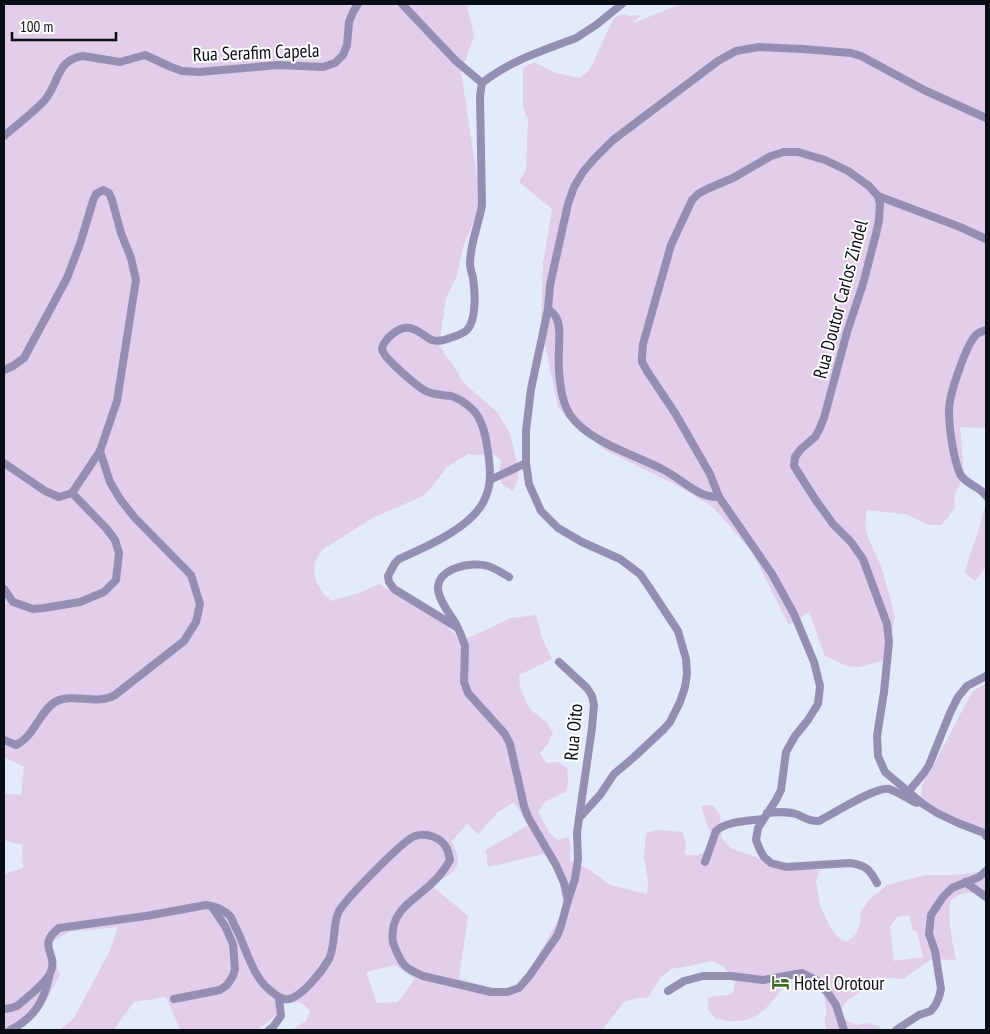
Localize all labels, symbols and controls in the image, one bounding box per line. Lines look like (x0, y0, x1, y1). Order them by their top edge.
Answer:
scale bar (12, 10, 116, 42)
text: 100 m (20, 17, 53, 36)
street label: Rua Serafim Capela (192, 38, 320, 66)
street label: Rua Doutor Carlos Zindel (807, 216, 873, 381)
street label: Rua Oito (559, 703, 587, 761)
place label: Hotel Orotour (794, 971, 885, 995)
hotel icon: Hotel Orotour (770, 973, 790, 993)

